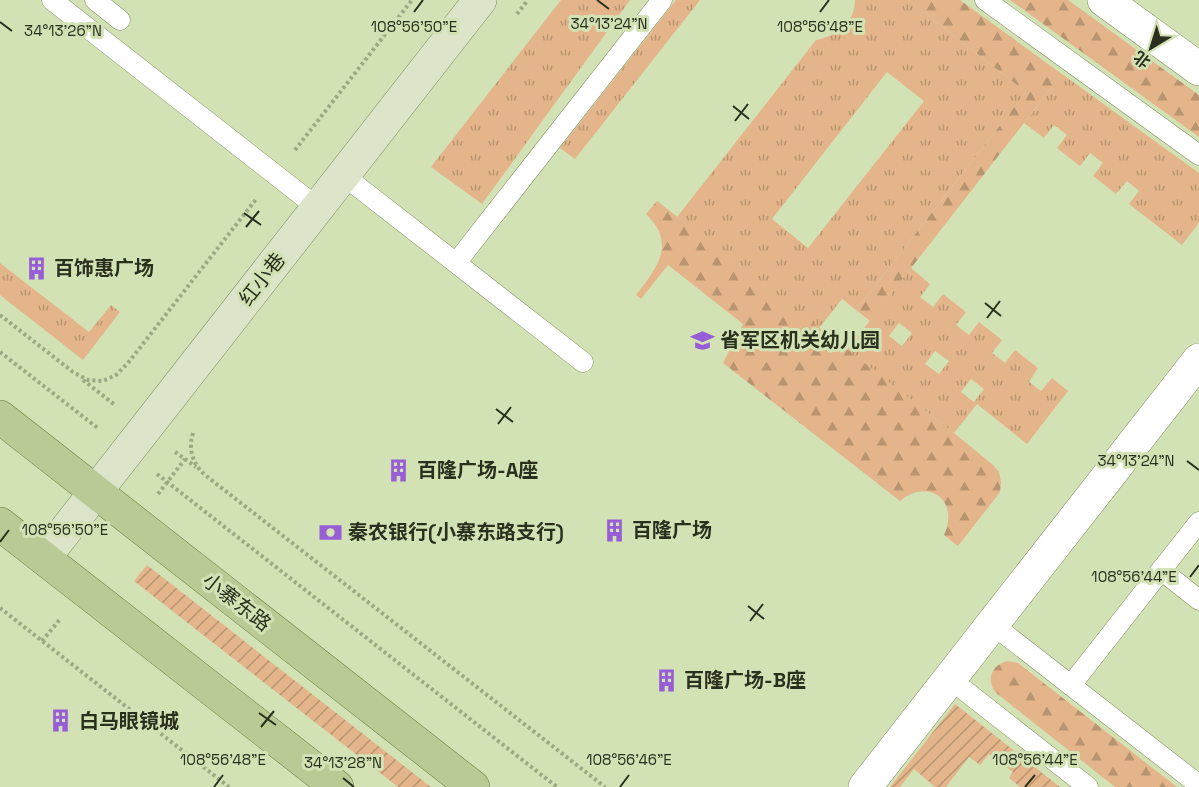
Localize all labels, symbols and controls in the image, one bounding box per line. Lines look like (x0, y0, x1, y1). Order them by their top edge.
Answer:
text: 34°13'24"N (570, 14, 648, 33)
text: 108°56'50"E (371, 17, 457, 36)
text: 108°56'48"E (777, 17, 863, 36)
north arrow (1121, 18, 1181, 78)
text: 34°13'26"N (24, 21, 102, 40)
text: 北 (1129, 46, 1155, 73)
street label: 红小巷 (233, 247, 291, 311)
building icon: 百饰惠广场 (23, 255, 49, 281)
place label: 百饰惠广场 (54, 255, 154, 281)
school or university icon: 省军区机关幼儿园 (689, 327, 715, 353)
place label: 省军区机关幼儿园 (720, 327, 880, 353)
text: 34°13'24"N (1097, 451, 1175, 470)
building icon: 百隆广场-A座 (386, 457, 412, 483)
place label: 百隆广场-A座 (417, 457, 538, 483)
building icon: 百隆广场 (601, 517, 627, 543)
place label: 百隆广场 (632, 517, 712, 543)
bank icon: 秦农银行(小寨东路支行) (317, 519, 343, 545)
place label: 秦农银行(小寨东路支行) (348, 519, 564, 545)
text: 108°56'50"E (22, 520, 108, 539)
street label: 小寨东路 (197, 567, 277, 637)
text: 108°56'44"E (1091, 567, 1177, 586)
building icon: 百隆广场-B座 (653, 667, 679, 693)
place label: 百隆广场-B座 (684, 667, 806, 693)
building icon: 白马眼镜城 (48, 708, 74, 734)
place label: 白马眼镜城 (79, 708, 179, 734)
text: 108°56'48"E (180, 750, 266, 769)
text: 108°56'46"E (586, 750, 672, 769)
text: 108°56'44"E (992, 750, 1078, 769)
text: 34°13'28"N (304, 753, 382, 772)

